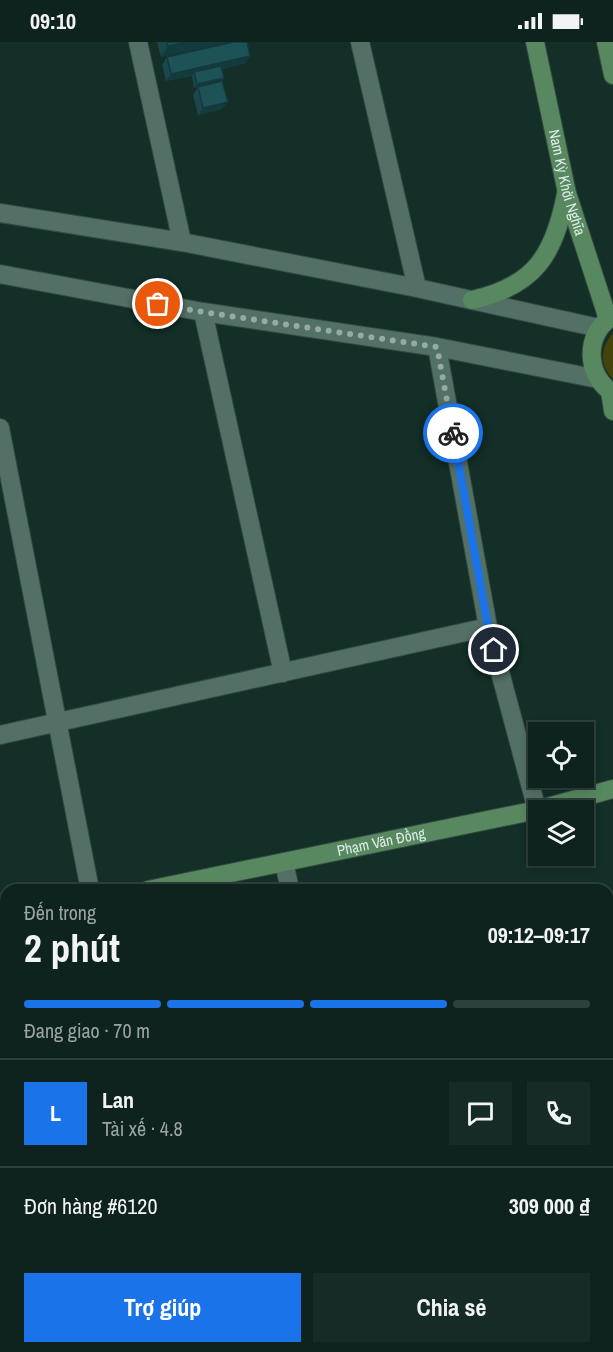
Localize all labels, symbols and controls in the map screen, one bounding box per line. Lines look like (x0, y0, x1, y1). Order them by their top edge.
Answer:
text: 09:10 (30, 6, 76, 36)
street label: Nam Kỳ Khởi Nghĩa (544, 127, 591, 238)
pin (132, 278, 183, 329)
icon: bag (141, 287, 174, 320)
courier (423, 403, 483, 463)
icon: bike (437, 417, 470, 450)
pin (468, 624, 519, 675)
icon: home (477, 633, 510, 666)
map controls (528, 722, 594, 866)
button: locate (528, 722, 594, 788)
button: layers (528, 800, 594, 866)
street label: Phạm Văn Đồng (335, 822, 427, 861)
text: Đến trong (24, 899, 96, 926)
text: 09:12–09:17 (488, 920, 590, 950)
text: 2 phút (24, 922, 120, 974)
text: Đang giao · 70 m (24, 1017, 150, 1044)
button: chat (449, 1082, 512, 1145)
button: phone (527, 1082, 590, 1145)
text: Lan (102, 1085, 134, 1115)
text: L (50, 1098, 61, 1128)
text: Tài xế · 4.8 (102, 1115, 183, 1142)
text: Đơn hàng #6120 (24, 1191, 157, 1221)
text: 309 000 ₫ (509, 1191, 590, 1221)
button: Trợ giúp (24, 1273, 301, 1342)
button: Chia sẻ (313, 1273, 590, 1342)

